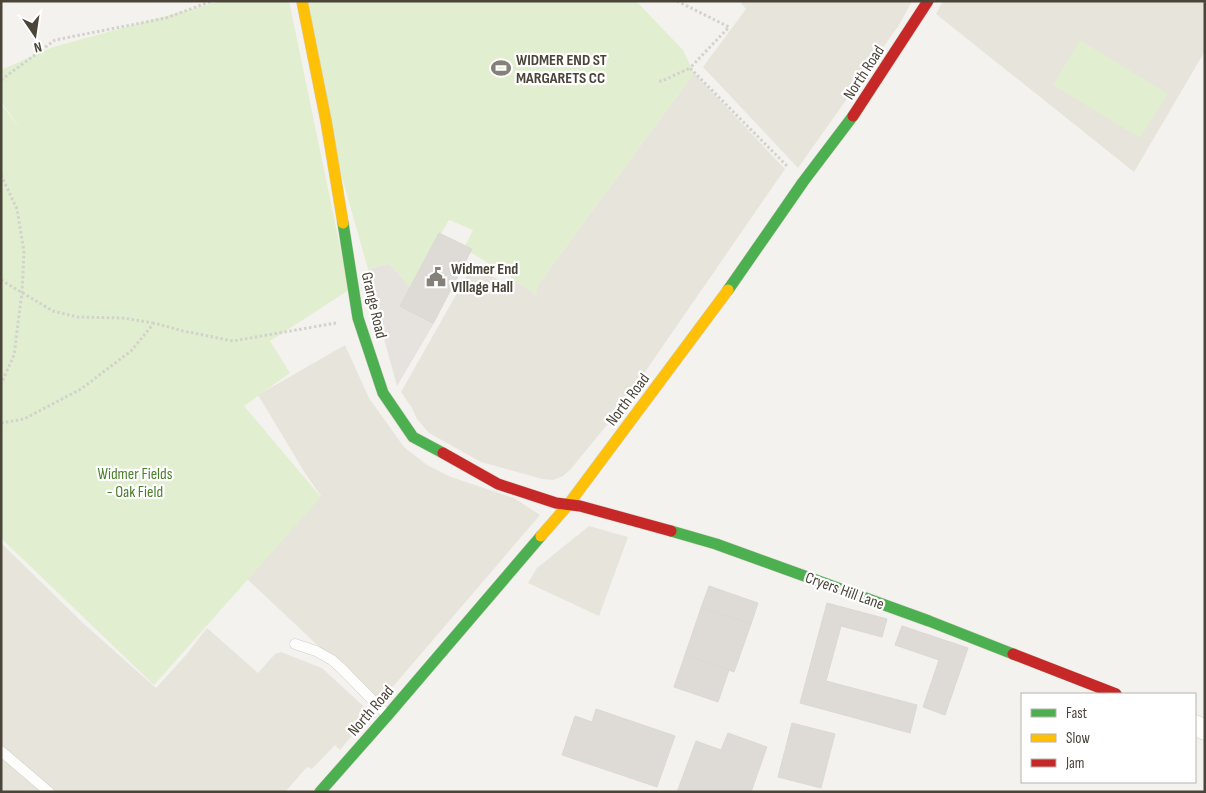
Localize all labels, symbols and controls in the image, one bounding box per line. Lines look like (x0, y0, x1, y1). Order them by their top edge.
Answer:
north arrow (10, 10, 60, 60)
text: N (32, 38, 43, 56)
street label: North Road (840, 42, 889, 103)
place label: WIDMER END ST MARGARETS CC (516, 51, 607, 88)
sports icon: WIDMER END ST MARGARETS CC (490, 57, 512, 79)
place label: Widmer End VIllage Hall (451, 260, 518, 297)
public building icon: Widmer End VIllage Hall (425, 266, 447, 288)
street label: Grange Road (357, 270, 390, 340)
street label: North Road (602, 370, 654, 430)
park label: Widmer Fields - Oak Field (97, 465, 173, 502)
street label: Cryers Hill Lane (802, 568, 886, 614)
street label: North Road (344, 682, 398, 740)
legend (1021, 693, 1196, 783)
text: Fast (1066, 704, 1088, 723)
text: Slow (1066, 729, 1090, 748)
text: Jam (1065, 754, 1084, 773)

